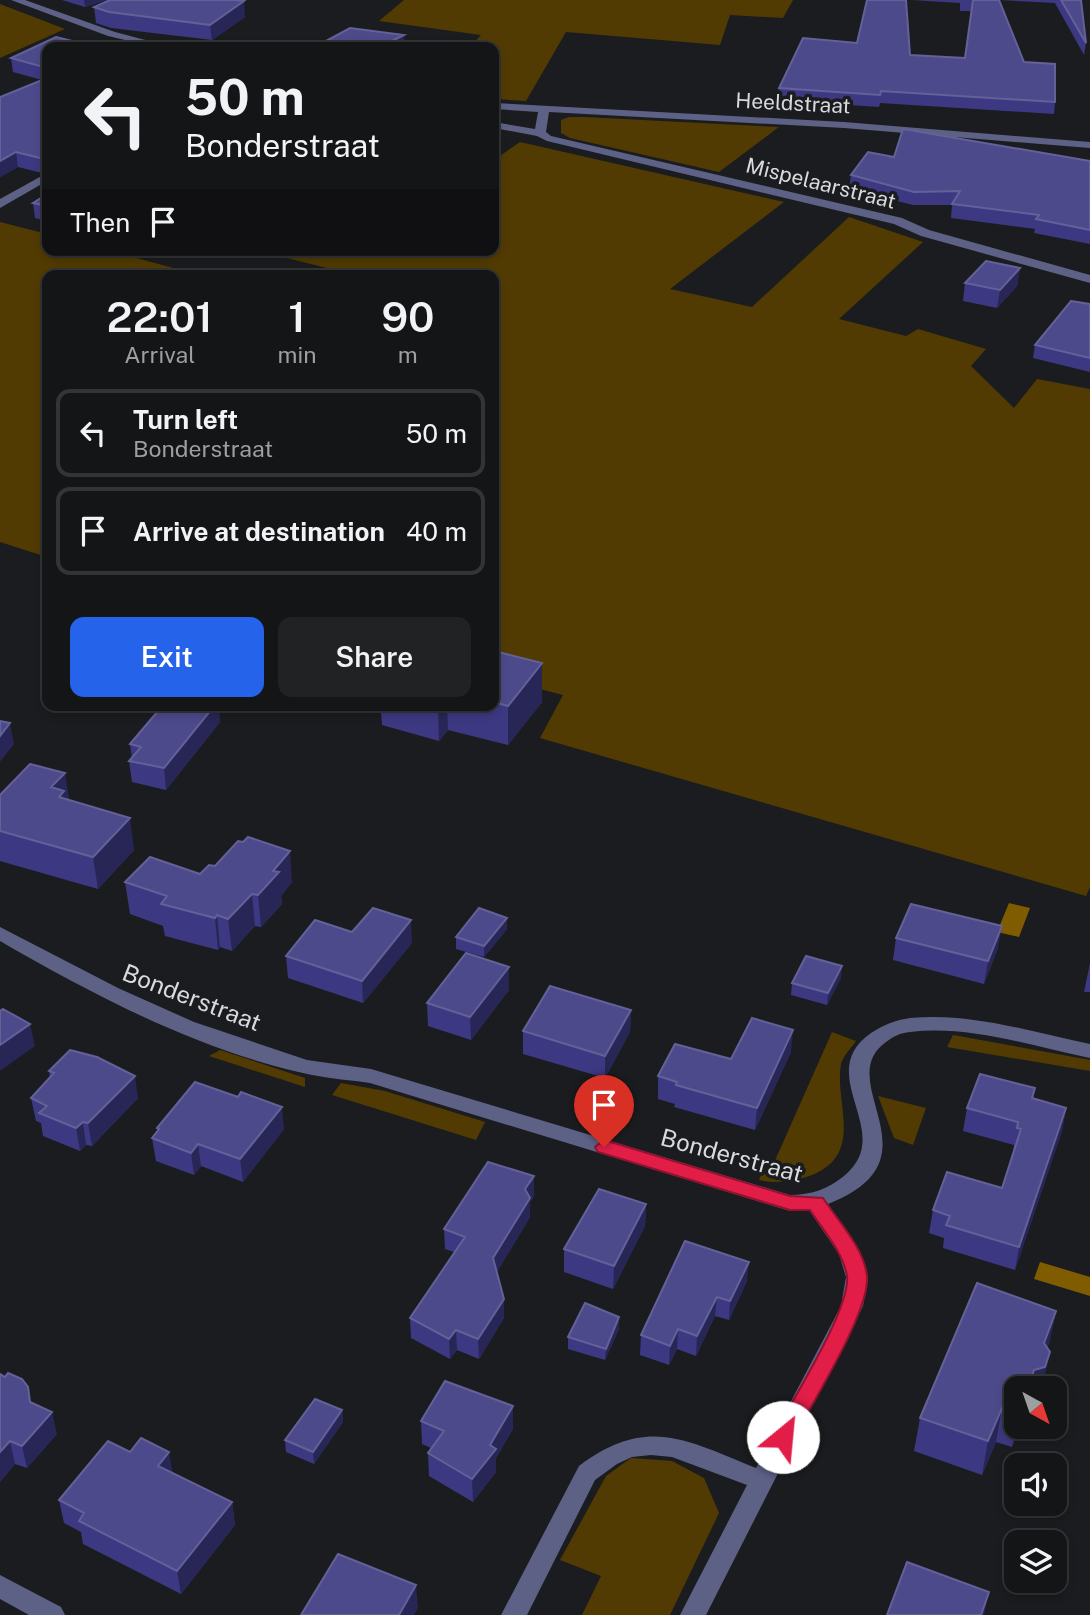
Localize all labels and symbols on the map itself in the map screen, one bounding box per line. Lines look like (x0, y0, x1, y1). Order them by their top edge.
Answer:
street label: Heeldstraat (735, 87, 851, 119)
street label: Mispelaarstraat (743, 152, 899, 214)
street label: Bonderstraat (119, 958, 265, 1036)
pin (574, 1075, 634, 1147)
street label: Bonderstraat (658, 1123, 806, 1187)
north arrow (1004, 1376, 1068, 1438)
position arrow (746, 1400, 820, 1474)

